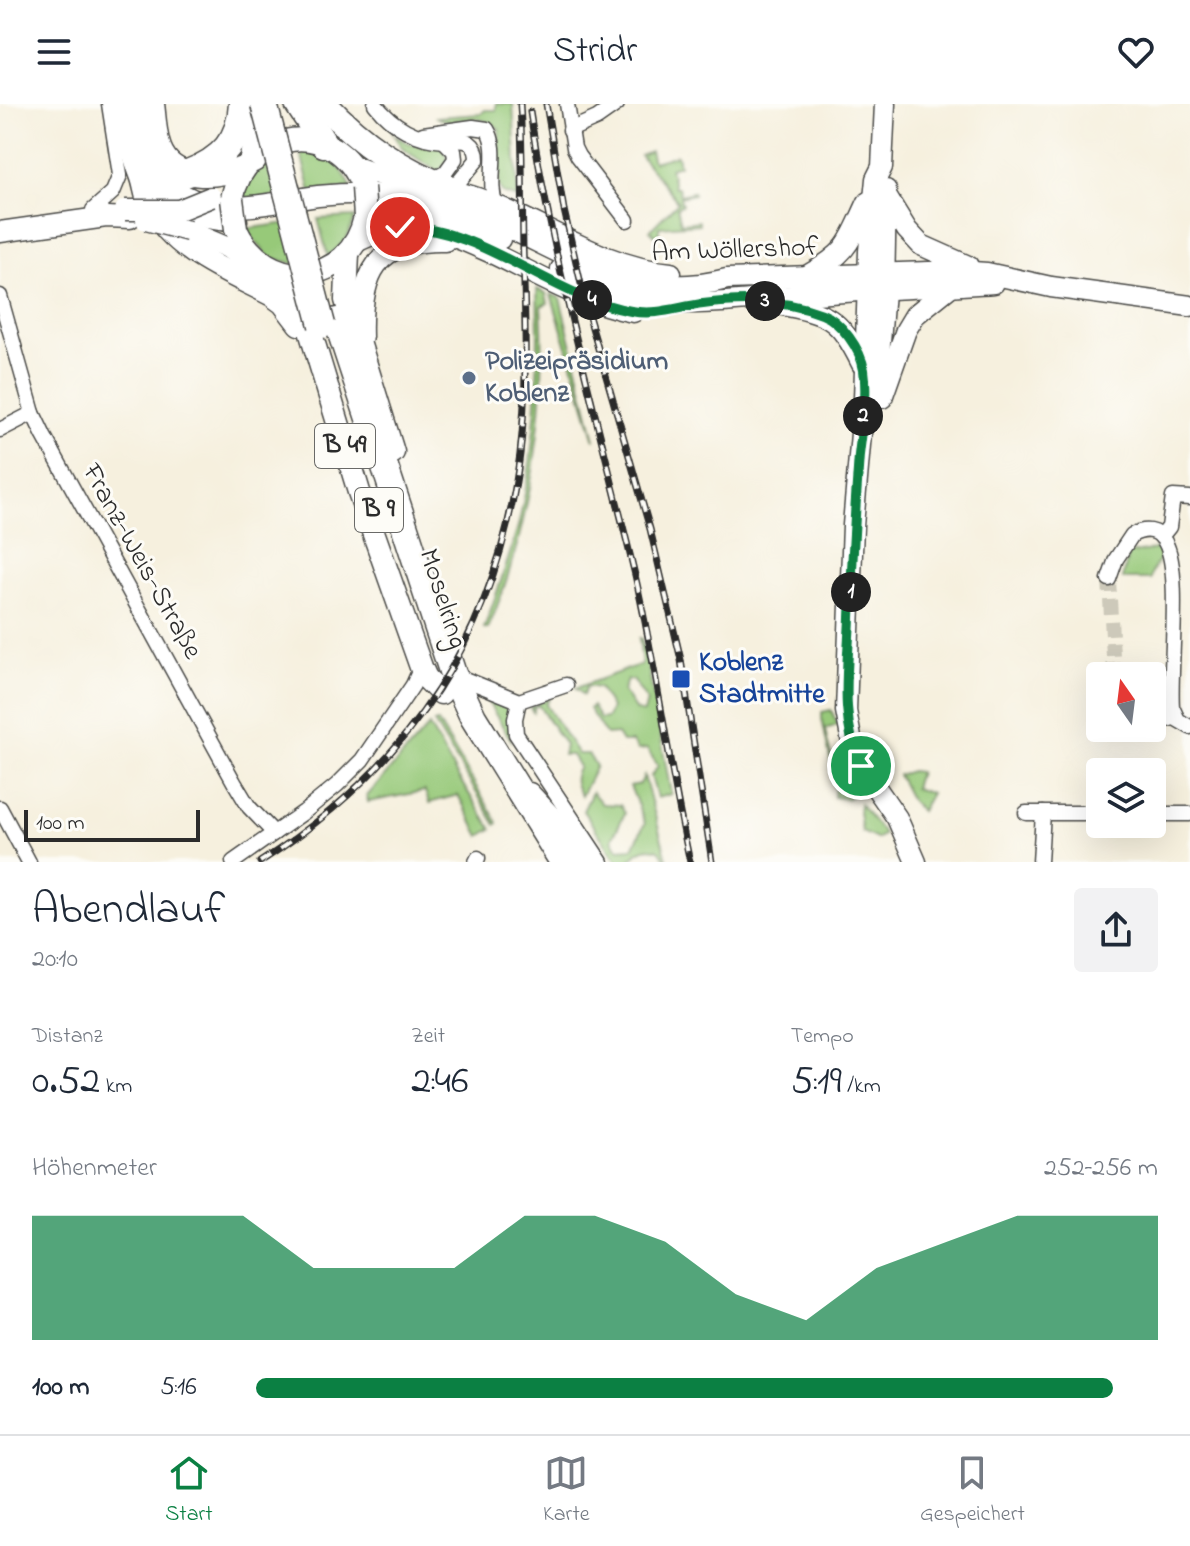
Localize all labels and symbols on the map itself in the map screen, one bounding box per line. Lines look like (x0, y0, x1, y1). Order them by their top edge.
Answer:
pin (366, 193, 434, 261)
street label: Am Wöllershof (651, 228, 819, 274)
pin: 4 (572, 280, 612, 320)
pin: 3 (745, 281, 785, 321)
place label: Polizeipräsidium Koblenz (485, 342, 668, 415)
marker: Polizeipräsidium Koblenz (460, 369, 478, 387)
pin: 2 (843, 396, 883, 436)
road number: B 49 (315, 424, 375, 468)
street label: Franz-Weis-Straße (70, 456, 212, 668)
road number: B 9 (355, 488, 403, 532)
street label: Moselring (407, 544, 477, 654)
pin: 1 (831, 572, 871, 612)
place label: Koblenz Stadtmitte (699, 643, 826, 716)
north arrow (1086, 662, 1166, 742)
marker: Koblenz Stadtmitte (670, 668, 692, 690)
pin (827, 732, 895, 800)
scale bar (24, 806, 200, 842)

